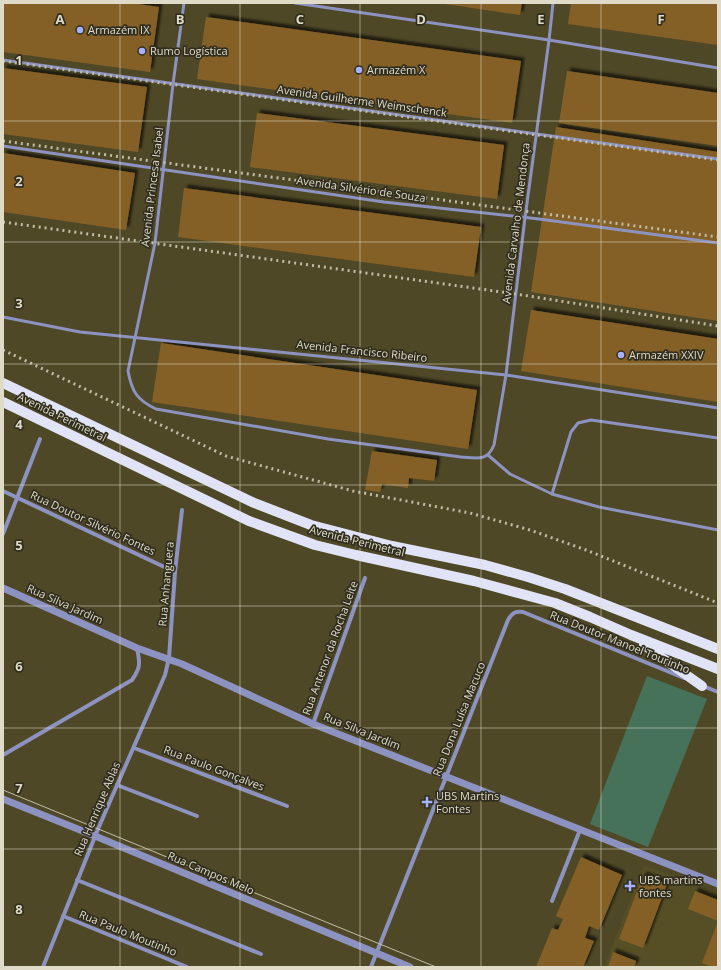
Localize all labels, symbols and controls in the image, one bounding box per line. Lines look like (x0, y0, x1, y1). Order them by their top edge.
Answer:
text: A (56, 10, 65, 28)
text: B (176, 10, 185, 28)
text: C (296, 10, 304, 28)
text: D (416, 10, 426, 28)
text: E (537, 10, 545, 28)
text: F (657, 10, 665, 28)
place label: Armazém IX (88, 22, 150, 37)
marker: Armazém IX (75, 25, 85, 35)
place label: Rumo Logística (150, 43, 228, 58)
marker: Rumo Logística (137, 46, 147, 56)
text: 1 (15, 51, 23, 69)
place label: Armazém X (367, 62, 426, 77)
marker: Armazém X (354, 65, 364, 75)
street label: Avenida Guilherme Weimschenck (276, 81, 448, 120)
street label: Avenida Princesa Isabel (137, 126, 166, 248)
street label: Avenida Carvalho de Mendonça (498, 142, 533, 304)
text: 2 (15, 172, 23, 190)
street label: Avenida Silvério de Souza (296, 172, 427, 205)
text: 3 (15, 294, 23, 312)
street label: Avenida Francisco Ribeiro (296, 336, 428, 365)
place label: Armazém XXIV (629, 347, 704, 362)
marker: Armazém XXIV (616, 350, 626, 360)
street label: Avenida Perimetral (15, 388, 109, 445)
text: 4 (15, 415, 23, 433)
street label: Rua Doutor Silvério Fontes (28, 487, 158, 558)
street label: Avenida Perimetral (308, 521, 406, 560)
text: 5 (15, 536, 23, 554)
street label: Rua Anhanguera (154, 541, 177, 627)
street label: Rua Antenor da Rocha Leite (298, 579, 361, 717)
street label: Rua Silva Jardim (25, 580, 106, 627)
street label: Rua Doutor Manoel Tourinho (548, 607, 693, 677)
text: 6 (15, 657, 23, 675)
street label: Rua Dona Luísa Macuco (429, 659, 489, 778)
street label: Rua Silva Jardim (321, 708, 403, 753)
street label: Rua Paulo Gonçalves (162, 741, 267, 794)
street label: Rua Henrique Ablas (70, 759, 123, 858)
text: 7 (15, 779, 23, 797)
place label: UBS Martins Fontes (436, 788, 499, 816)
marker: UBS Martins Fontes (421, 796, 433, 808)
street label: Rua Campos Melo (166, 848, 257, 898)
place label: UBS martins fontes (639, 872, 703, 900)
marker: UBS martins fontes (624, 880, 636, 892)
text: 8 (15, 900, 23, 918)
street label: Rua Paulo Moutinho (77, 906, 180, 959)

